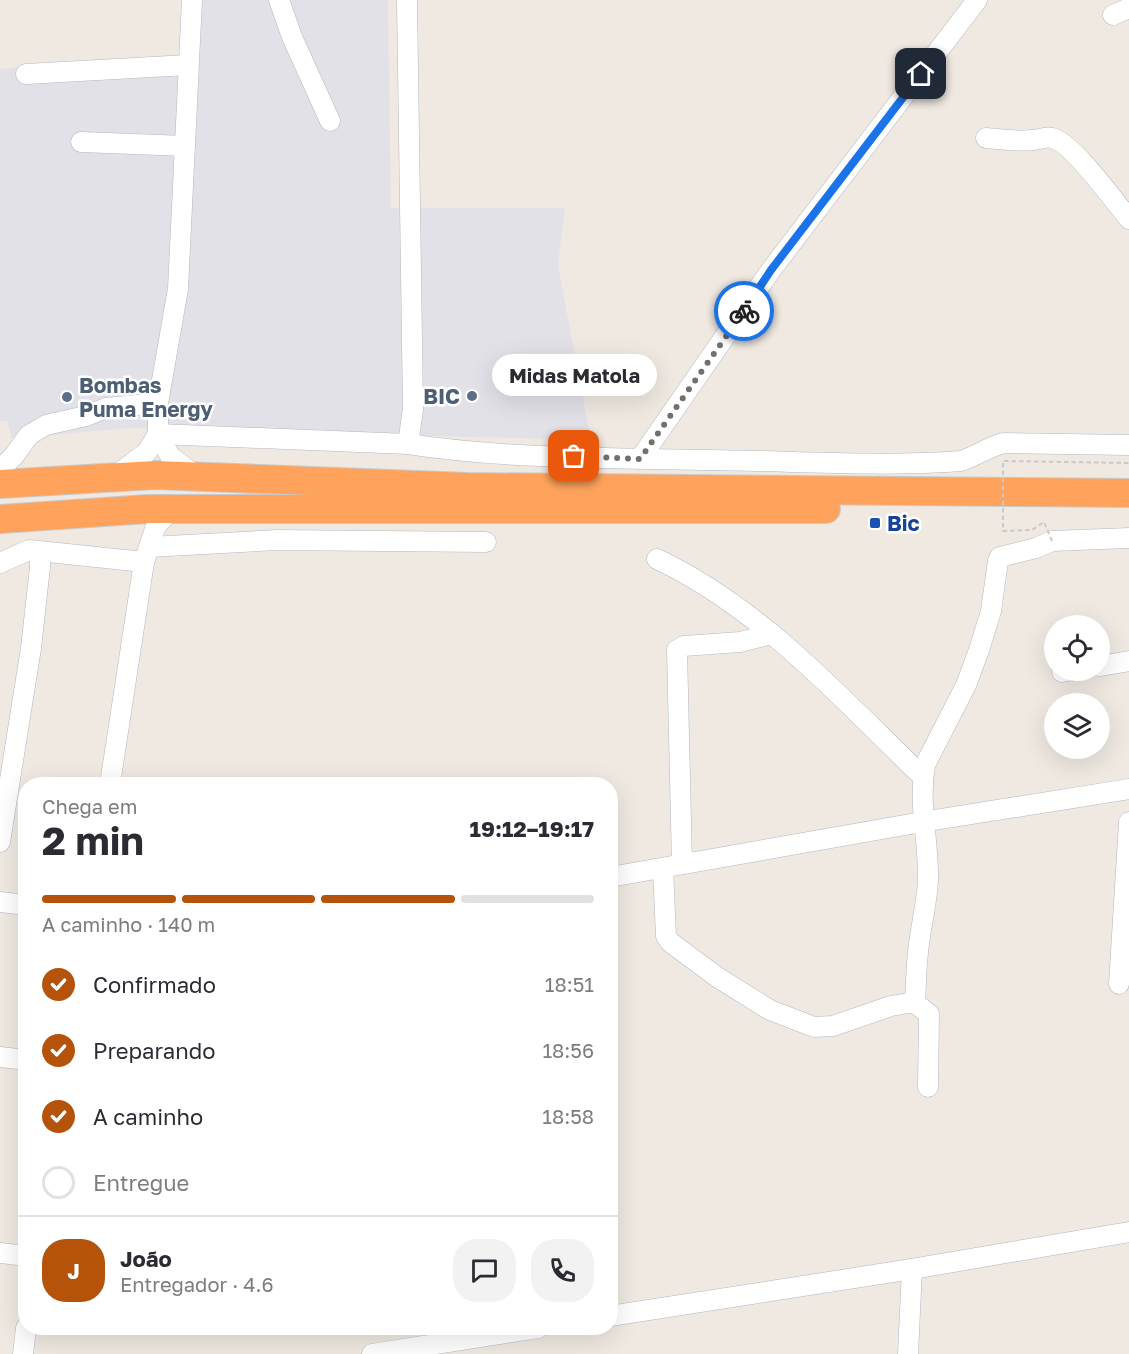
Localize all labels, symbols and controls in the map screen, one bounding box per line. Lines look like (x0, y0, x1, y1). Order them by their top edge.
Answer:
pin (895, 48, 946, 99)
icon: home (904, 57, 937, 90)
courier (714, 281, 774, 341)
icon: bike (728, 295, 761, 328)
callout: Midas Matola (492, 354, 656, 396)
text: Midas Matola (509, 363, 640, 387)
place label: Bombas Puma Energy (79, 372, 213, 422)
place label: BIC (423, 383, 460, 409)
marker: BIC (465, 389, 479, 403)
marker: Bombas Puma Energy (60, 390, 74, 404)
pin (548, 430, 599, 481)
icon: bag (557, 439, 590, 472)
place label: Bic (887, 510, 920, 536)
marker: Bic (868, 516, 882, 530)
map controls (1044, 615, 1110, 759)
button: locate (1044, 615, 1110, 681)
button: layers (1044, 693, 1110, 759)
text: Chega em (42, 794, 137, 818)
text: 19:12–19:17 (470, 815, 594, 842)
text: 2 min (42, 817, 144, 864)
text: A caminho · 140 m (42, 912, 215, 936)
icon: check (42, 968, 75, 1001)
text: Confirmado (93, 971, 216, 998)
text: 18:51 (545, 972, 594, 996)
icon: check (42, 1034, 75, 1067)
text: Preparando (93, 1037, 216, 1064)
text: 18:56 (542, 1038, 594, 1062)
icon: check (42, 1100, 75, 1133)
text: A caminho (93, 1103, 203, 1130)
text: 18:58 (542, 1104, 594, 1128)
text: Entregue (93, 1169, 189, 1196)
button: chat (453, 1239, 516, 1302)
button: phone (531, 1239, 594, 1302)
text: João (120, 1245, 172, 1272)
text: J (67, 1257, 80, 1284)
text: Entregador · 4.6 (120, 1272, 274, 1296)

